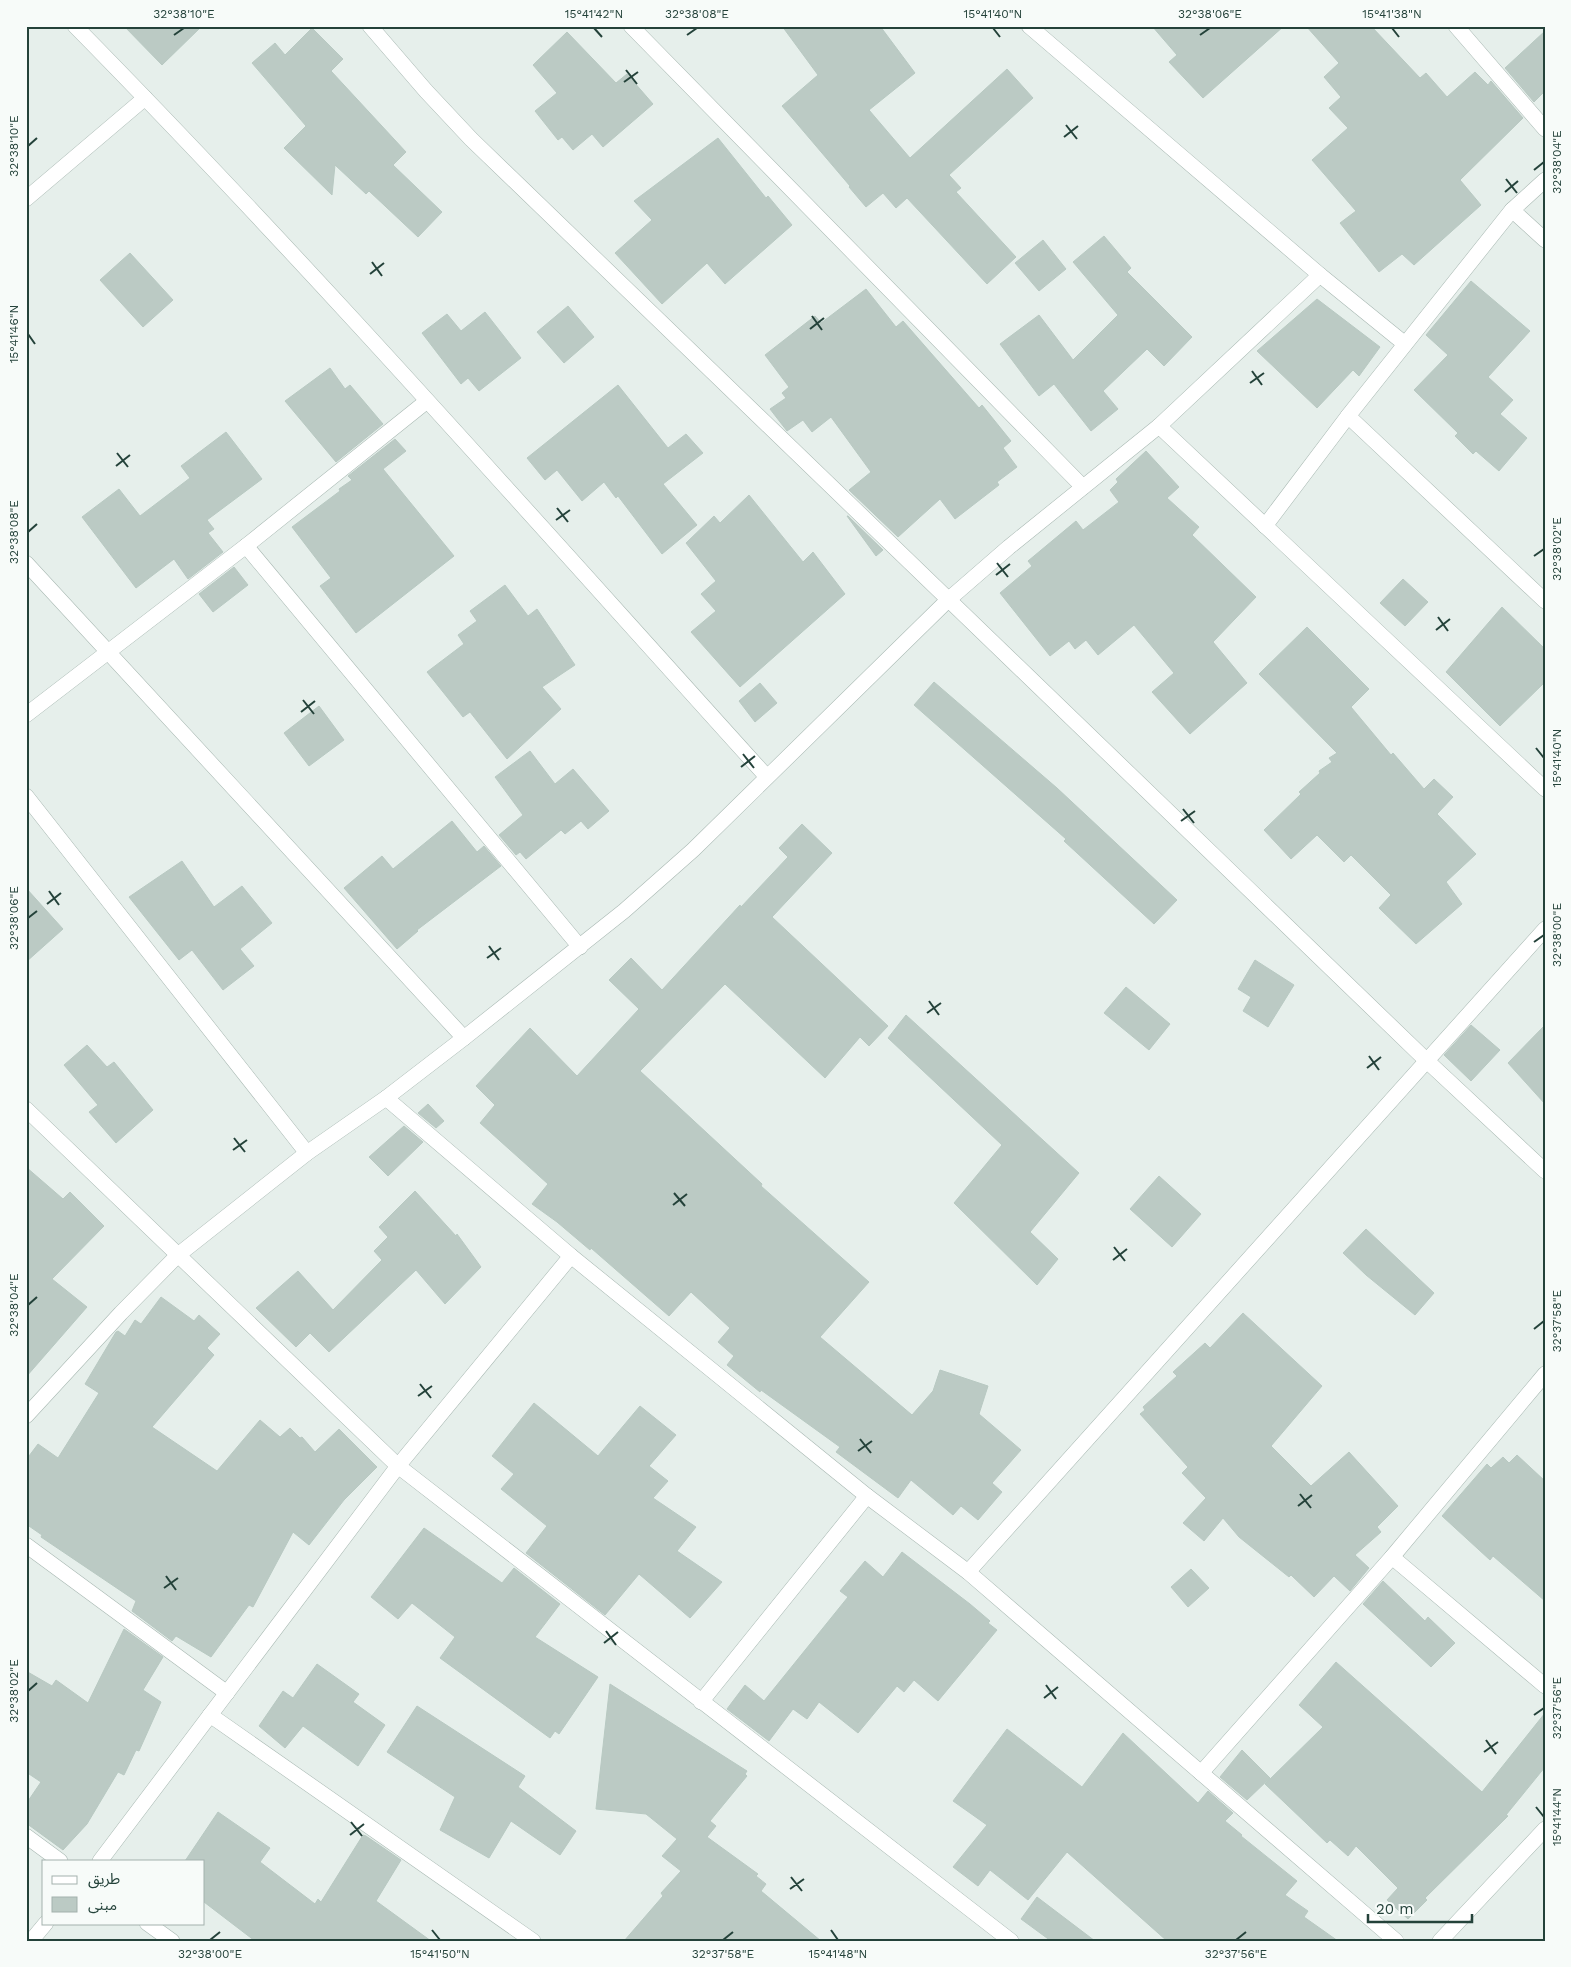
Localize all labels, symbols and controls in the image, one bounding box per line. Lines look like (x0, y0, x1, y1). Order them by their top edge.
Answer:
text: 32°38'10"E (153, 7, 215, 21)
text: 15°41'42"N (565, 7, 623, 21)
text: 32°38'08"E (665, 7, 729, 21)
text: 15°41'40"N (964, 7, 1022, 21)
text: 32°38'06"E (1178, 7, 1242, 21)
text: 15°41'38"N (1362, 7, 1422, 21)
text: 32°38'10"E (7, 115, 21, 177)
text: 32°38'04"E (1550, 130, 1564, 194)
text: 15°41'46"N (7, 305, 21, 363)
text: 32°38'08"E (7, 500, 21, 564)
text: 32°38'02"E (1550, 517, 1564, 581)
text: 15°41'40"N (1550, 729, 1564, 787)
text: 32°38'06"E (7, 886, 21, 950)
text: 32°38'00"E (1550, 903, 1564, 967)
text: 32°38'04"E (7, 1273, 21, 1337)
text: 32°37'58"E (1550, 1289, 1564, 1352)
text: 32°38'02"E (7, 1659, 21, 1723)
text: 32°37'56"E (1550, 1676, 1564, 1739)
text: 15°41'44"N (1550, 1788, 1564, 1846)
legend (42, 1860, 205, 1924)
text: طريق (88, 1870, 120, 1889)
scale bar (1368, 1892, 1472, 1924)
text: مبنى (88, 1896, 117, 1914)
text: 20 m (1376, 1900, 1414, 1918)
text: 32°38'00"E (178, 1947, 242, 1961)
text: 15°41'50"N (410, 1947, 470, 1961)
text: 32°37'58"E (692, 1947, 755, 1961)
text: 15°41'48"N (809, 1947, 867, 1961)
text: 32°37'56"E (1205, 1947, 1268, 1961)

